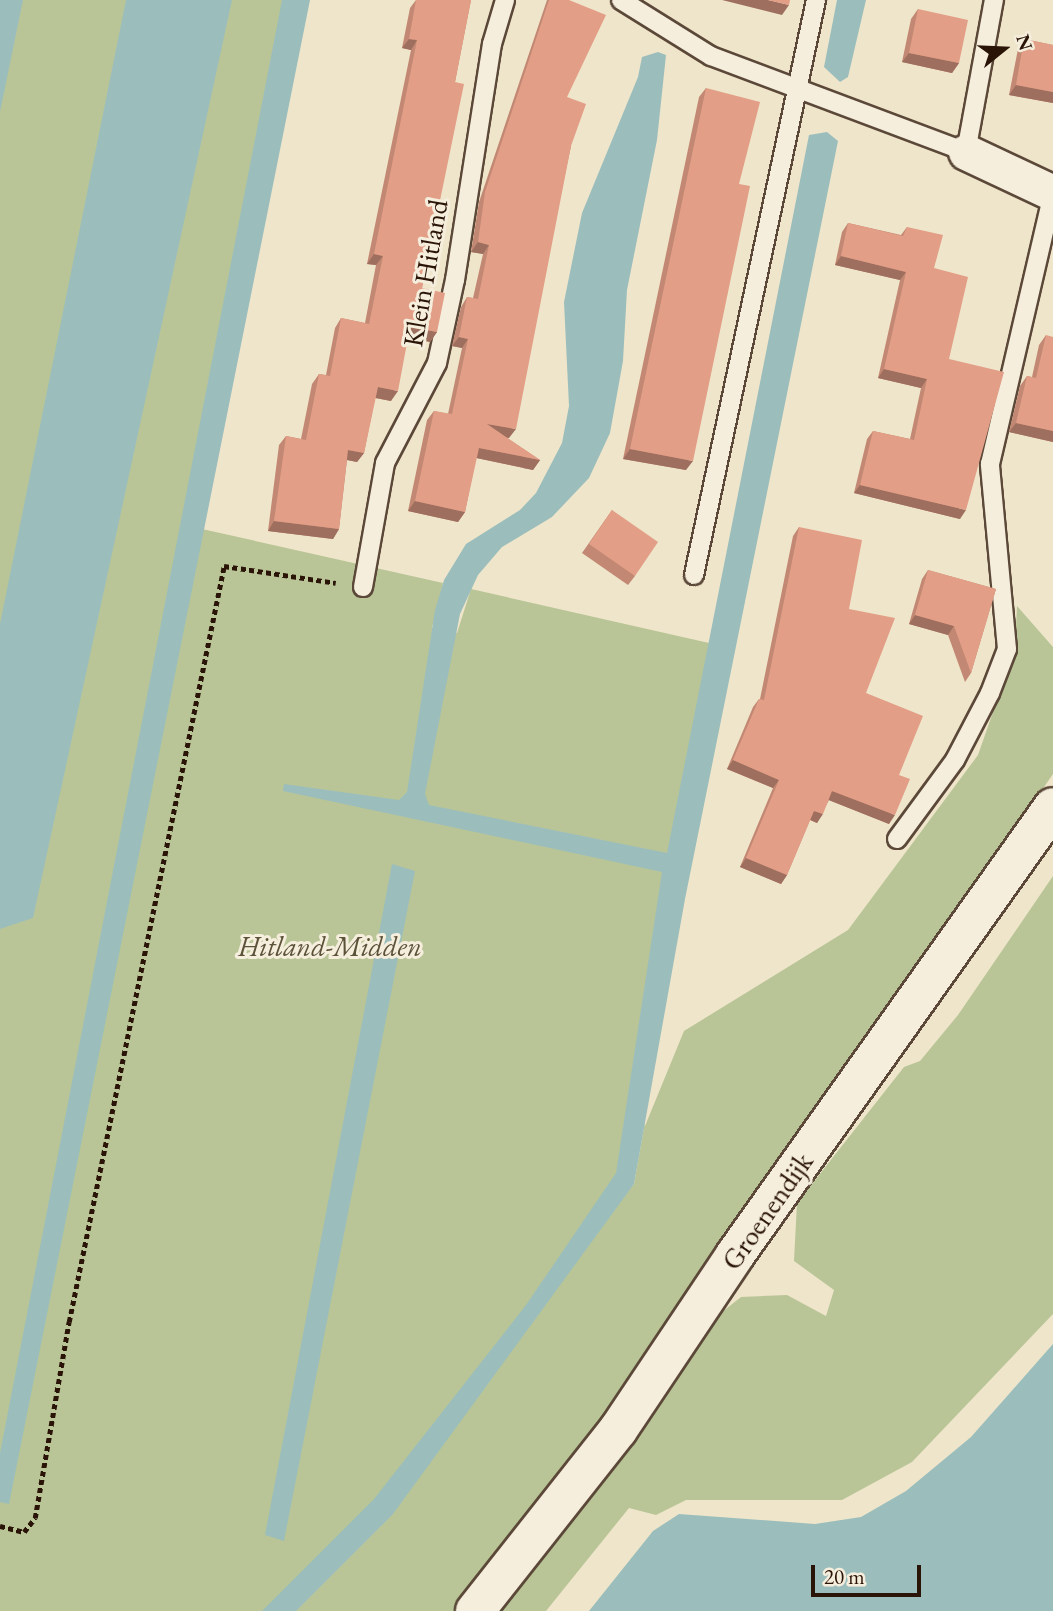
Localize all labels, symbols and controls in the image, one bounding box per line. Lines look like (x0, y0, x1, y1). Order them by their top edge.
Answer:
north arrow (969, 14, 1039, 84)
text: N (1010, 31, 1039, 54)
street label: Klein Hitland (396, 197, 454, 349)
park label: Hitland-Midden (238, 929, 422, 963)
street label: Groenendijk (714, 1146, 820, 1276)
scale bar (815, 1552, 925, 1596)
text: 20 m (824, 1563, 865, 1590)

